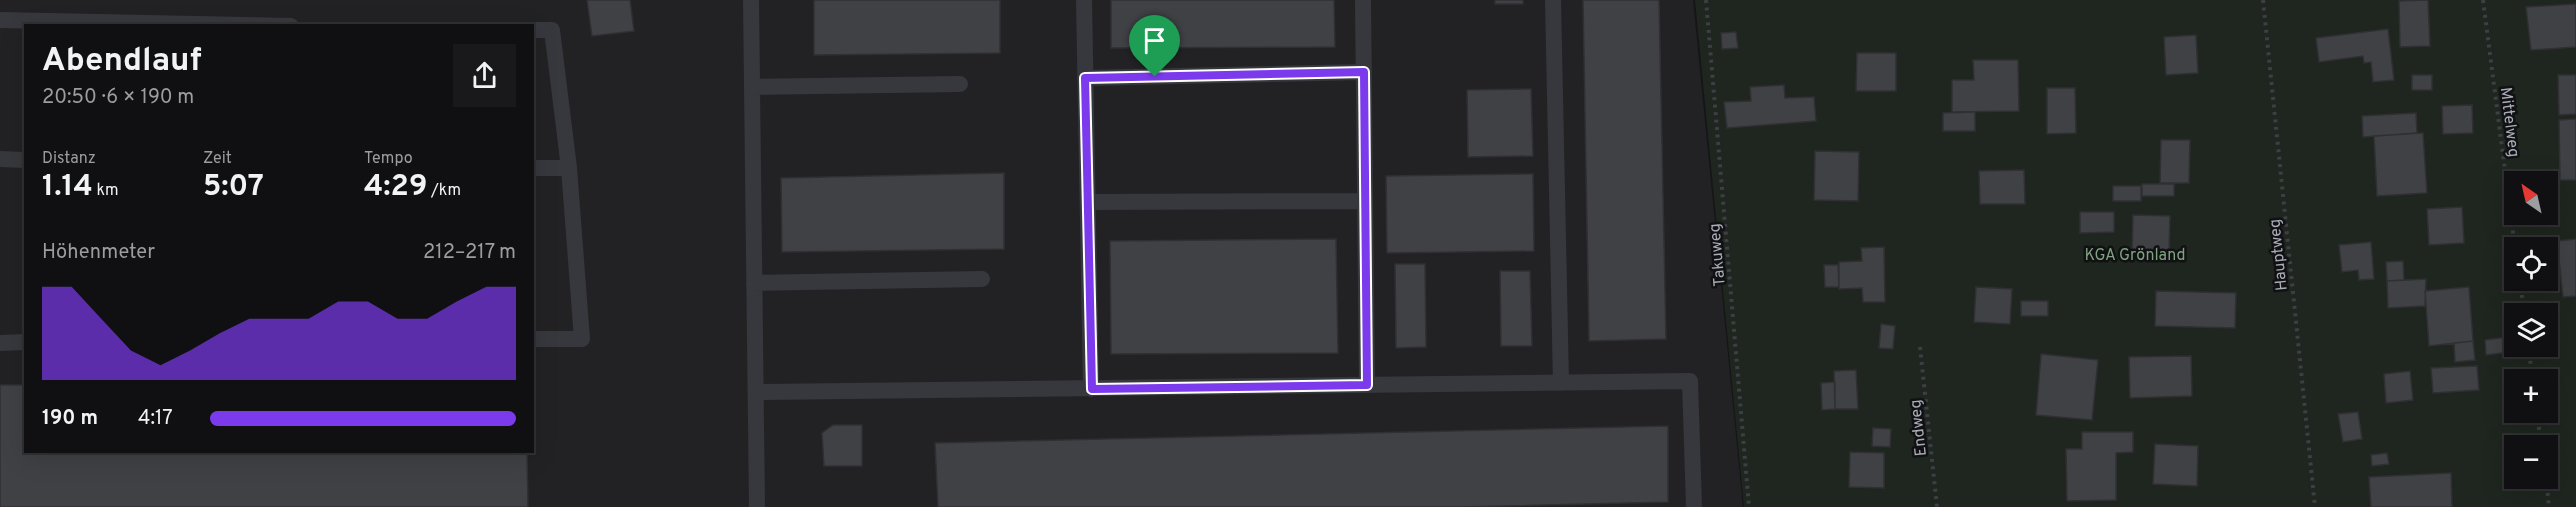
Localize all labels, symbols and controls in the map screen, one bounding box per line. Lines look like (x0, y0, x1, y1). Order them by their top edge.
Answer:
pin (1129, 15, 1180, 77)
icon: arrive (1138, 24, 1171, 57)
text: Abendlauf (42, 41, 202, 83)
button: share (453, 44, 516, 107)
text: 20:50 · 6 × 190 m (42, 85, 194, 111)
street label: Mittelweg (2495, 86, 2523, 159)
text: Distanz (42, 149, 96, 169)
text: Zeit (203, 149, 232, 169)
text: Tempo (364, 149, 413, 169)
text: 1.14 (42, 169, 93, 206)
text: 5:07 (203, 169, 264, 206)
text: 4:29 (364, 169, 427, 206)
north arrow (2504, 171, 2558, 225)
map controls (2504, 171, 2558, 489)
text: km (93, 181, 119, 201)
text: /km (427, 181, 461, 201)
street label: Hauptweg (2265, 218, 2293, 292)
street label: Takuweg (1705, 222, 1731, 287)
button: locate (2504, 237, 2558, 291)
text: Höhenmeter (42, 240, 155, 266)
text: 212–217 m (423, 240, 516, 266)
park label: KGA Grönland (2085, 246, 2185, 266)
button: layers (2504, 303, 2558, 357)
button: + (2504, 369, 2558, 423)
street label: Endweg (1906, 398, 1932, 457)
text: 190 m (42, 406, 98, 432)
text: 4:17 (138, 406, 173, 432)
button: − (2504, 435, 2558, 489)

